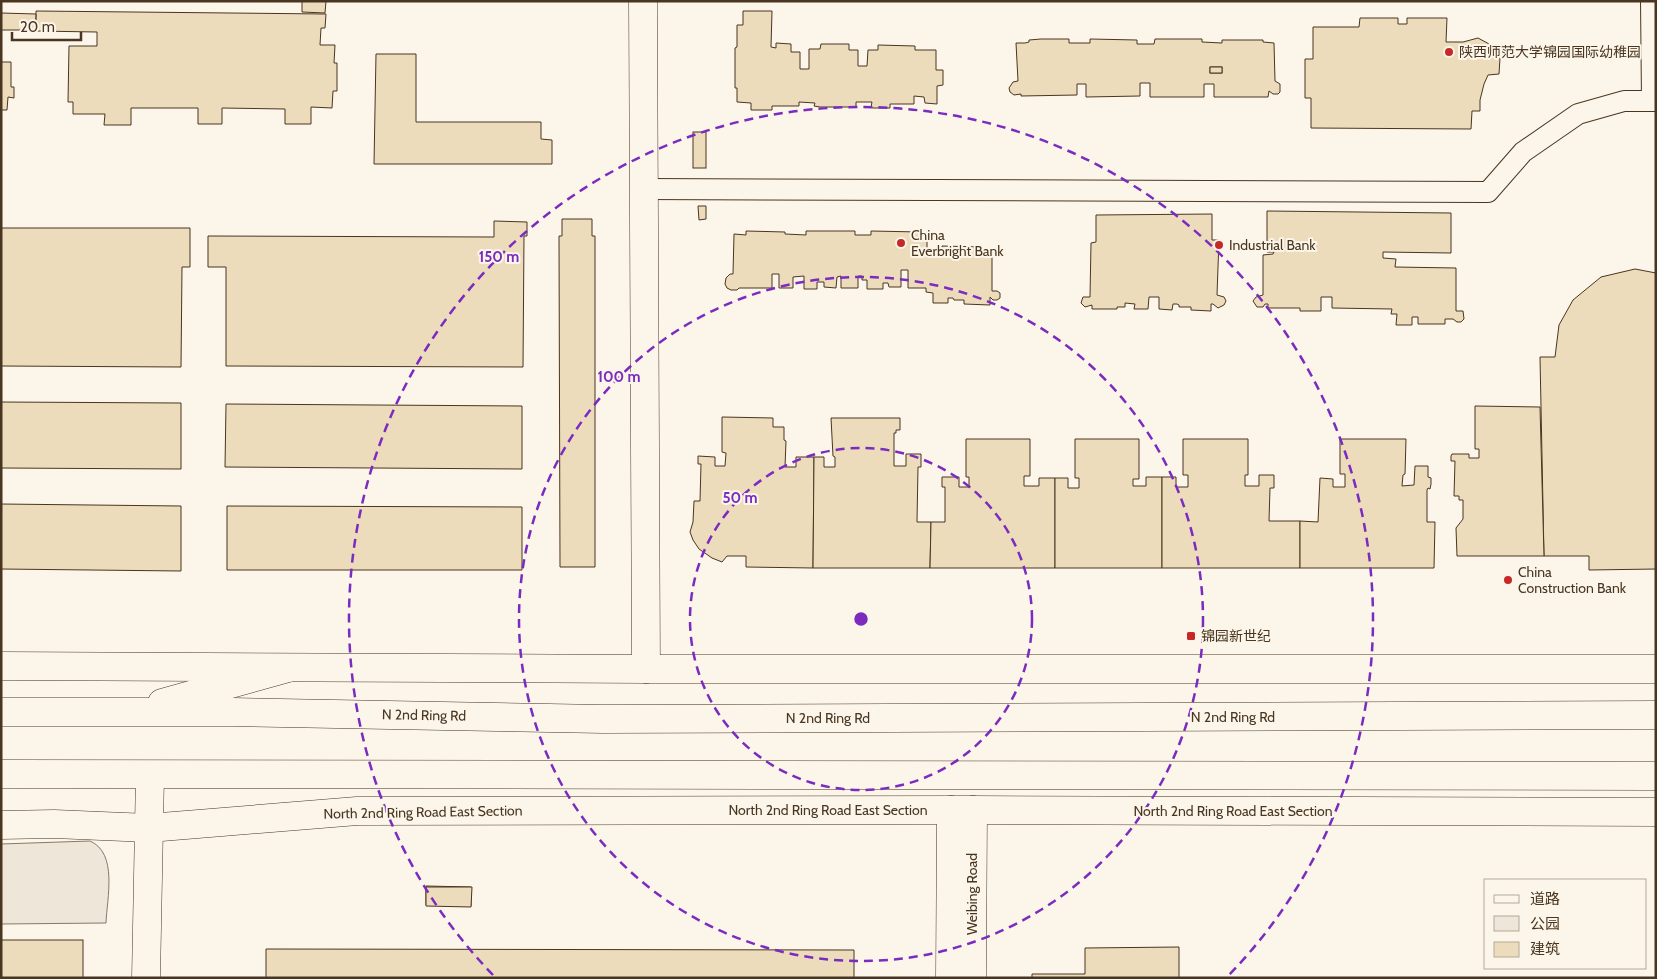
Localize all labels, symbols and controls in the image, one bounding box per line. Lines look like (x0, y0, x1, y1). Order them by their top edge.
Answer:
scale bar (12, 10, 81, 42)
text: 20 m (20, 18, 55, 36)
place label: 陕西师范大学锦园国际幼稚园 (1459, 43, 1641, 61)
marker: 陕西师范大学锦园国际幼稚园 (1443, 46, 1455, 58)
place label: China Everbright Bank (911, 226, 1004, 260)
place label: Industrial Bank (1229, 236, 1316, 254)
marker: China Everbright Bank (895, 237, 907, 249)
marker: Industrial Bank (1213, 239, 1225, 251)
text: 150 m (479, 248, 519, 266)
text: 100 m (597, 368, 641, 386)
text: 50 m (722, 489, 758, 507)
place label: China Construction Bank (1518, 563, 1627, 597)
marker: China Construction Bank (1502, 574, 1514, 586)
centre of rings (852, 610, 870, 628)
place label: 锦园新世纪 (1201, 627, 1271, 645)
marker: 锦园新世纪 (1185, 630, 1197, 642)
street label: N 2nd Ring Rd (382, 705, 466, 725)
street label: N 2nd Ring Rd (1191, 708, 1275, 726)
street label: N 2nd Ring Rd (786, 709, 870, 727)
street label: North 2nd Ring Road East Section (323, 801, 523, 823)
street label: North 2nd Ring Road East Section (728, 801, 928, 819)
street label: North 2nd Ring Road East Section (1133, 802, 1333, 820)
street label: Weibing Road (963, 853, 981, 935)
legend (1484, 879, 1647, 969)
text: 道路 (1530, 890, 1560, 908)
text: 公园 (1530, 915, 1560, 933)
text: 建筑 (1530, 940, 1560, 958)

